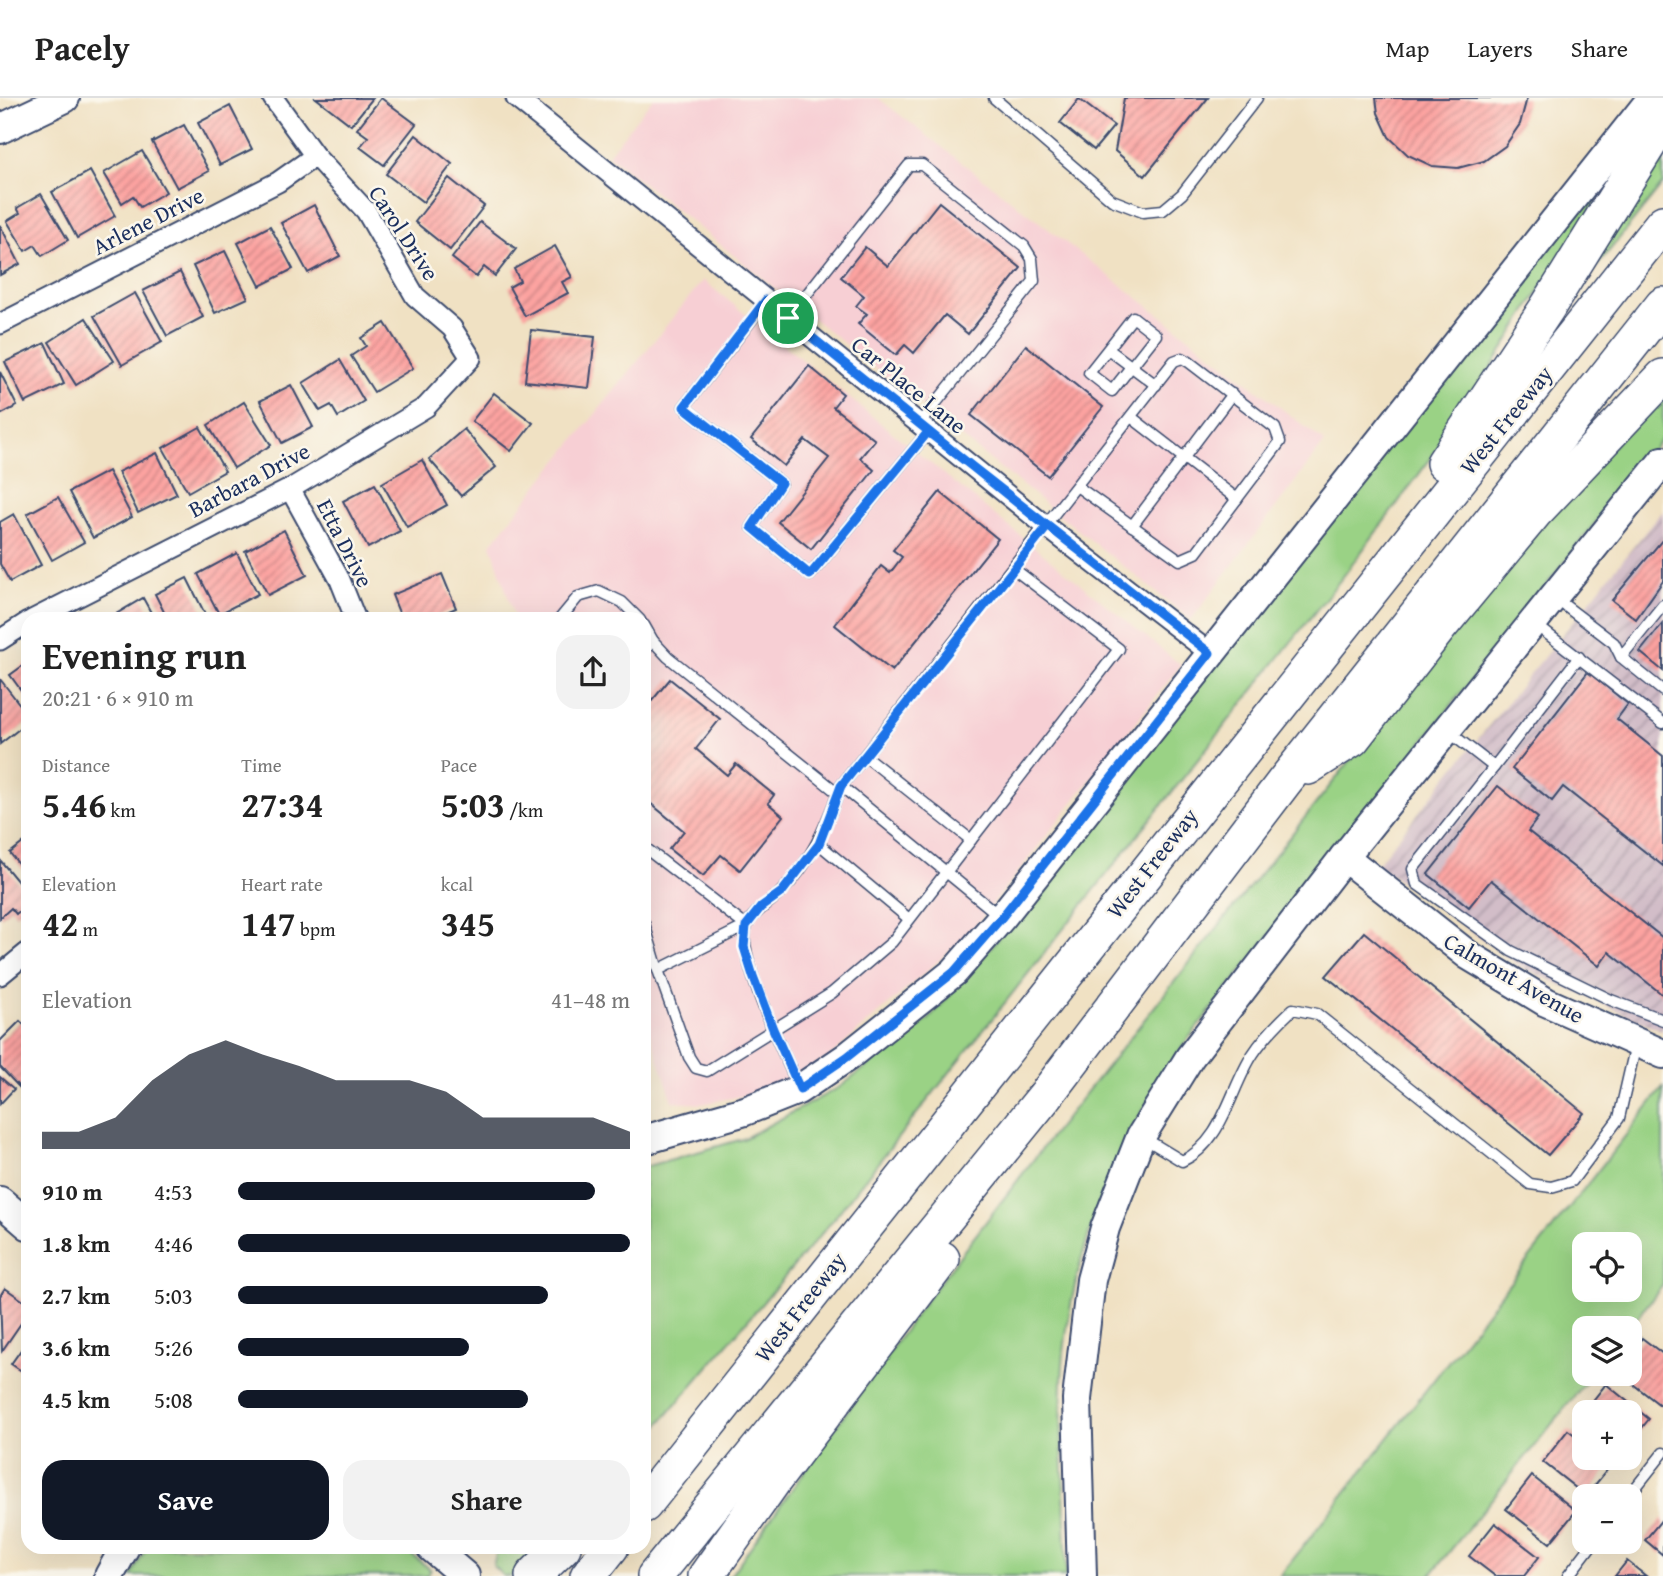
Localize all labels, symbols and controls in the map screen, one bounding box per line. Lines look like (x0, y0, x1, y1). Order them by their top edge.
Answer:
text: Pacely (35, 24, 130, 72)
text: Map (1386, 31, 1429, 66)
text: Layers (1467, 31, 1533, 66)
text: Share (1571, 31, 1628, 66)
street label: Arlene Drive (86, 178, 209, 263)
street label: Carol Drive (361, 179, 447, 287)
pin (758, 288, 818, 348)
icon: arrive (769, 299, 807, 337)
street label: Car Place Lane (845, 328, 974, 441)
street label: West Freeway (1451, 358, 1560, 481)
street label: Barbara Drive (182, 434, 315, 525)
street label: Etta Drive (309, 493, 382, 593)
text: Evening run (42, 627, 246, 683)
button: share (556, 635, 630, 709)
text: 20:21 · 6 × 910 m (42, 681, 194, 714)
text: Distance (42, 751, 110, 779)
text: Time (241, 751, 282, 779)
text: Pace (441, 751, 477, 779)
text: 5.46 (42, 779, 106, 830)
text: 27:34 (241, 779, 324, 830)
text: 5:03 (441, 779, 505, 830)
text: km (106, 796, 136, 824)
text: /km (505, 796, 543, 824)
street label: West Freeway (1098, 800, 1206, 925)
text: Elevation (42, 870, 116, 898)
text: Heart rate (241, 870, 323, 898)
text: kcal (441, 870, 473, 898)
text: 42 (42, 898, 78, 949)
text: 147 (241, 898, 296, 949)
text: 345 (441, 898, 495, 949)
text: m (78, 915, 98, 943)
text: bpm (296, 915, 336, 943)
street label: Calmont Avenue (1438, 924, 1591, 1031)
text: Elevation (42, 983, 132, 1016)
text: 41–48 m (551, 983, 630, 1016)
text: 910 m (42, 1175, 103, 1208)
text: 4:53 (154, 1175, 193, 1208)
text: 1.8 km (42, 1227, 110, 1260)
text: 4:46 (154, 1227, 193, 1260)
map controls (1572, 1232, 1642, 1554)
button: locate (1572, 1232, 1642, 1302)
street label: West Freeway (746, 1244, 854, 1369)
text: 2.7 km (42, 1279, 110, 1312)
text: 5:03 (154, 1279, 193, 1312)
button: layers (1572, 1316, 1642, 1386)
text: 3.6 km (42, 1331, 110, 1364)
text: 5:26 (154, 1331, 193, 1364)
text: 4.5 km (42, 1383, 110, 1416)
text: 5:08 (154, 1383, 193, 1416)
button: + (1572, 1400, 1642, 1470)
button: Save (42, 1460, 329, 1540)
button: Share (343, 1460, 630, 1540)
button: − (1572, 1484, 1642, 1554)

